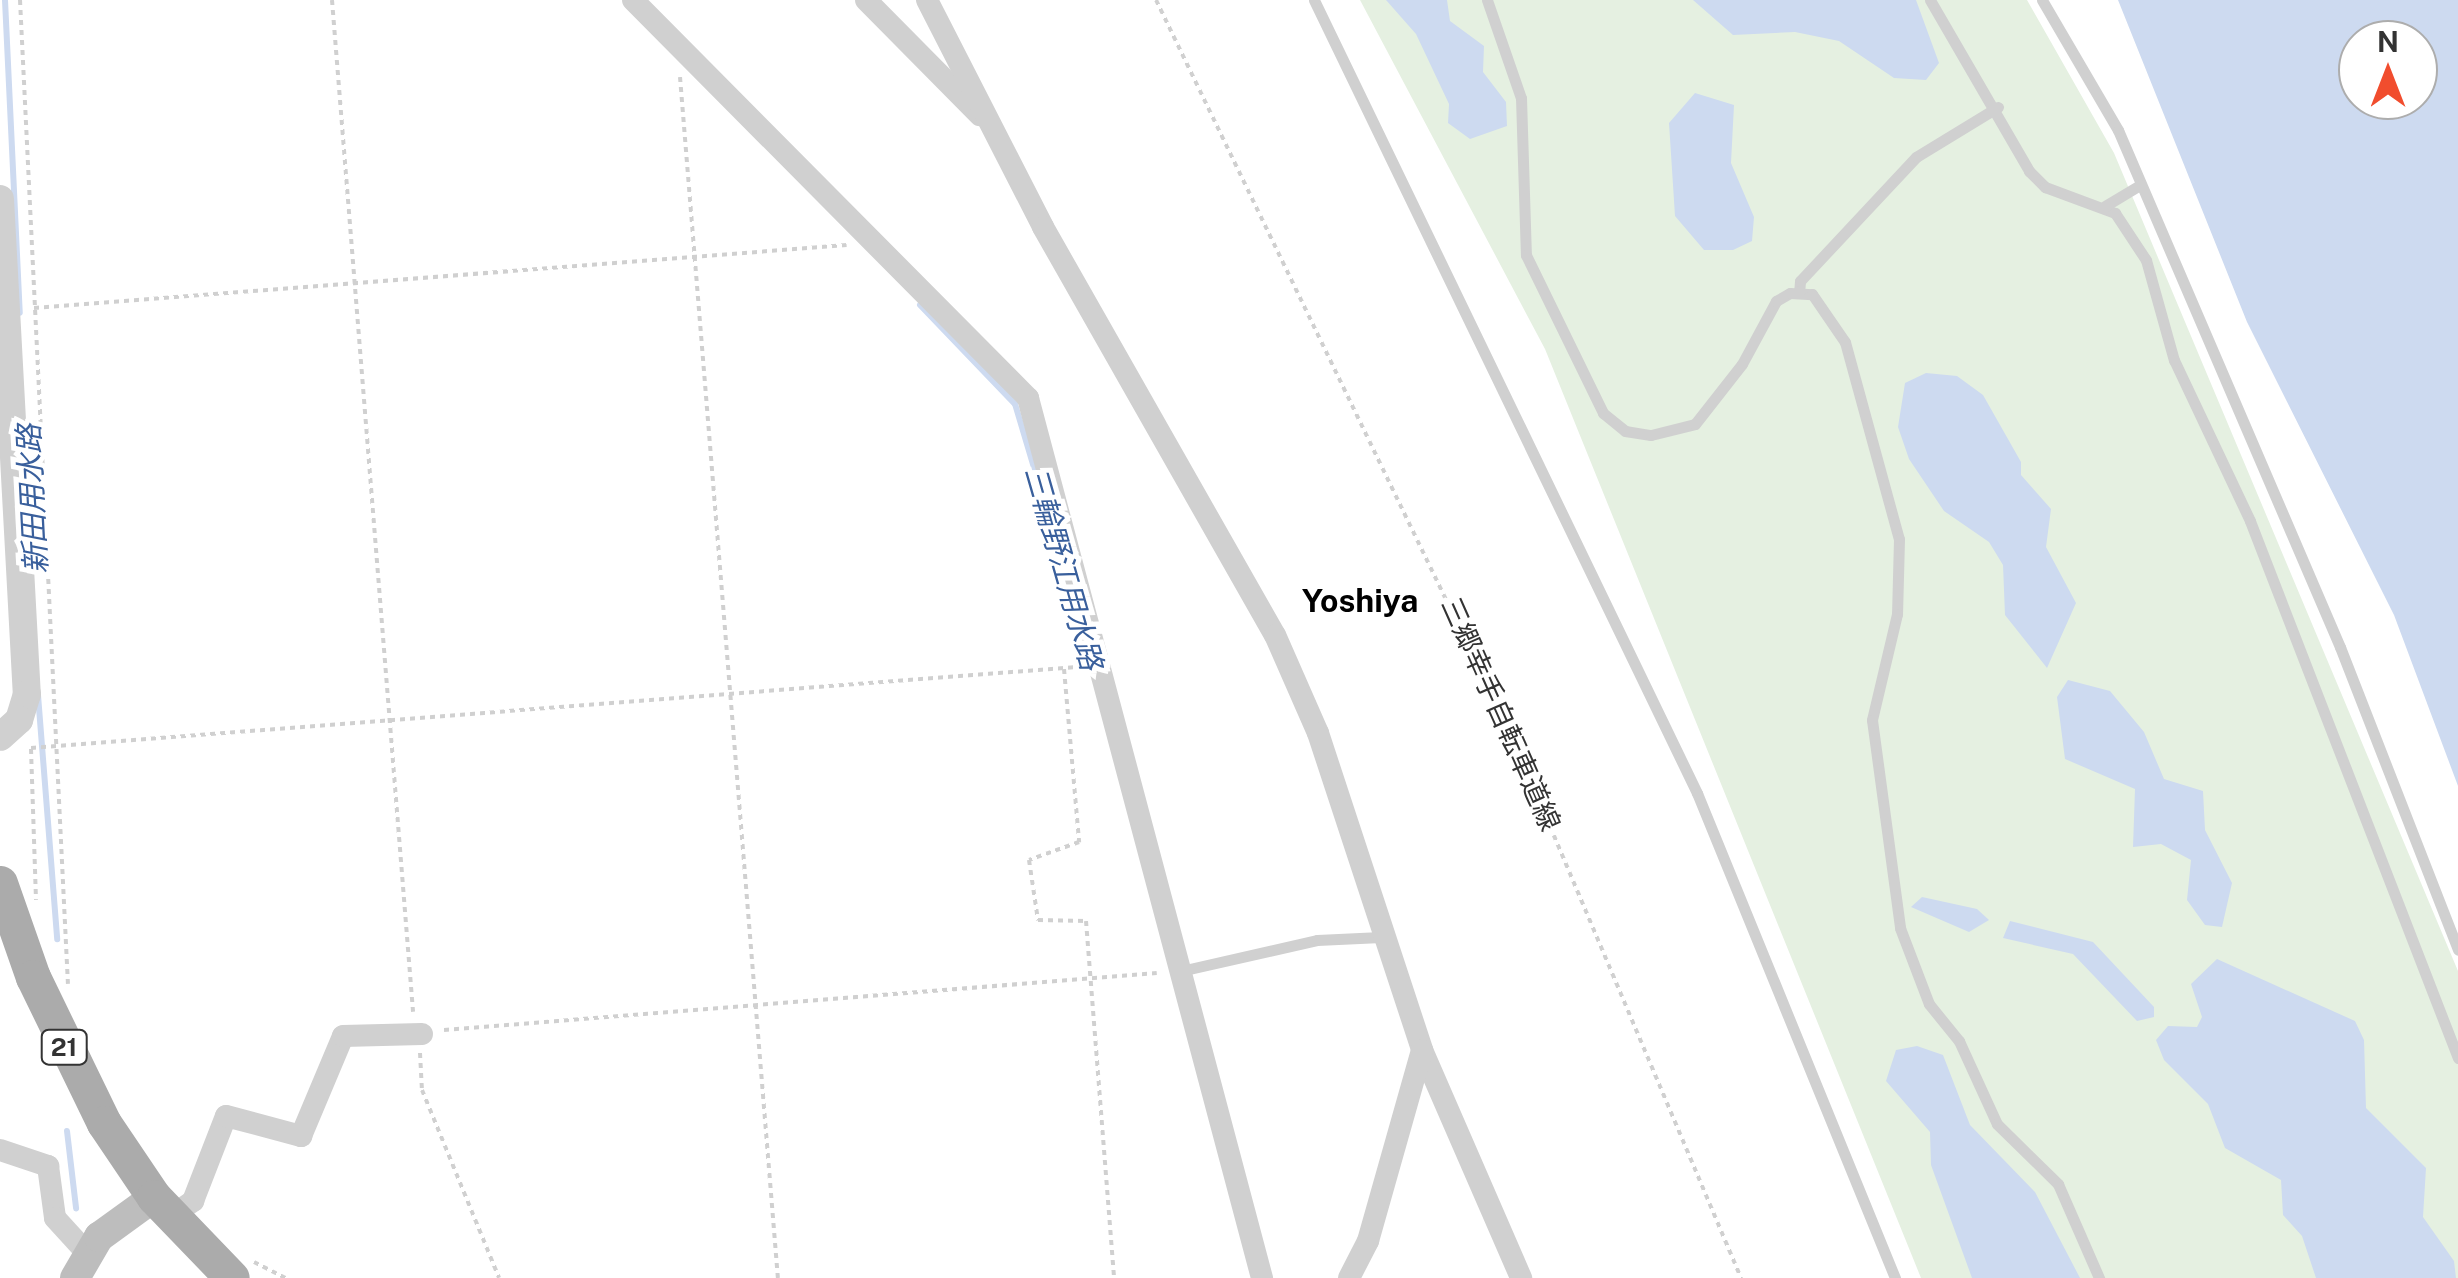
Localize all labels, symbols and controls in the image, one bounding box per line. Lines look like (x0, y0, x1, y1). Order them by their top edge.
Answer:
north arrow (2338, 20, 2438, 120)
text: N (2377, 25, 2399, 58)
water label: 新田用水路 (10, 423, 54, 575)
water label: 三輪野江用水路 (1018, 462, 1110, 674)
district label: Yoshiya (1302, 582, 1418, 620)
street label: 三郷幸手自転車道線 (1434, 592, 1568, 836)
road number: 21 (39, 1027, 89, 1067)

